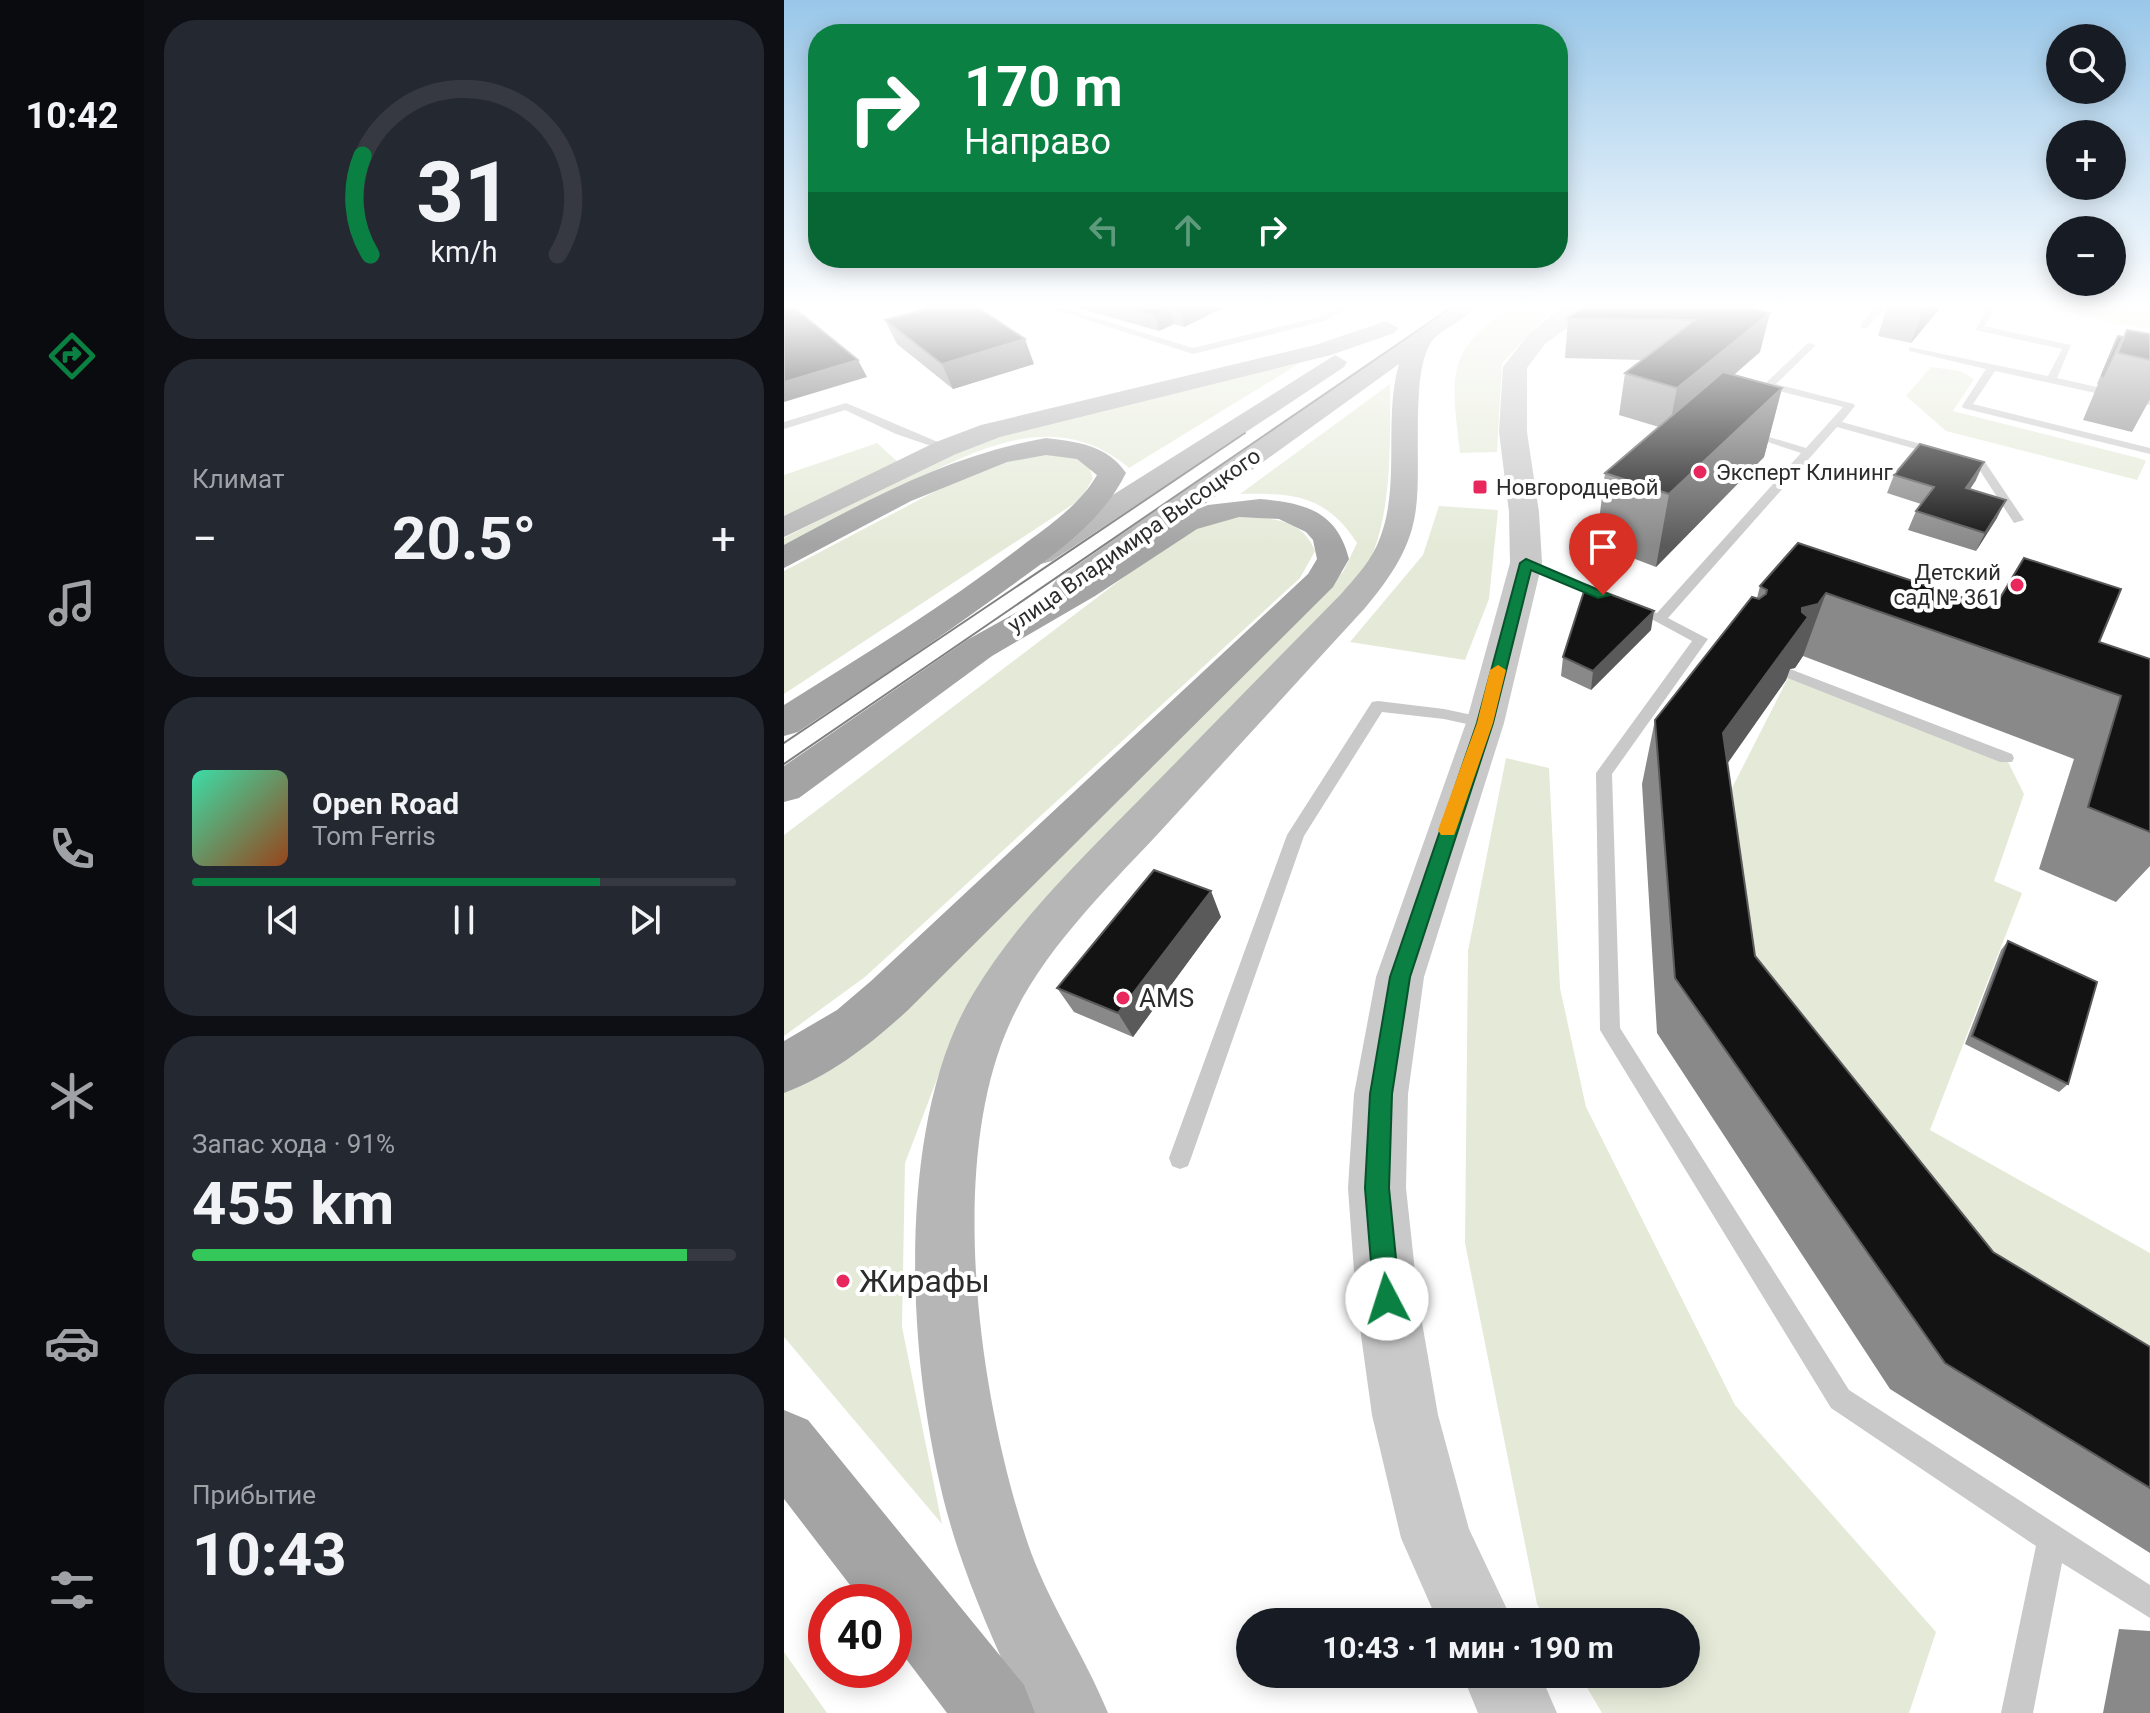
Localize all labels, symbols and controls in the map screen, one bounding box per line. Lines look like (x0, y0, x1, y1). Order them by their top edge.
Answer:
map controls (2046, 24, 2126, 296)
button: search (2046, 24, 2126, 104)
text: 170 m (964, 54, 1123, 120)
icon: right (832, 56, 936, 160)
text: 10:42 (26, 95, 118, 137)
button: + (2046, 120, 2126, 200)
text: Направо (964, 121, 1111, 163)
text: 31 (416, 144, 512, 241)
icon: left (1082, 208, 1126, 252)
icon: ahead (1166, 208, 1210, 252)
icon: right (1250, 208, 1294, 252)
button: − (2046, 216, 2126, 296)
text: km/h (430, 235, 498, 269)
icon: directions (44, 328, 100, 384)
street label: улица Владимира Высоцкого (1003, 443, 1265, 637)
place label: Эксперт Клининг (1716, 460, 1894, 485)
marker: Эксперт Клининг (1691, 463, 1709, 481)
text: Климат (192, 464, 284, 494)
place label: Новгородцевой (1496, 475, 1658, 500)
marker: Новгородцевой (1471, 478, 1489, 496)
text: 20.5° (392, 503, 536, 574)
text: − (192, 513, 217, 565)
text: + (711, 513, 736, 565)
pin (1569, 513, 1637, 595)
icon: arrive (1581, 525, 1625, 569)
place label: Детский сад № 361 (1894, 560, 2001, 610)
icon: music (44, 575, 100, 631)
marker: Детский сад № 361 (2008, 576, 2026, 594)
text: Open Road (312, 786, 459, 821)
icon: phone (44, 821, 100, 877)
text: Tom Ferris (312, 821, 436, 851)
icon: previous (261, 898, 305, 942)
icon: pause (442, 898, 486, 942)
icon: next (623, 898, 667, 942)
place label: AMS (1139, 983, 1194, 1013)
marker: AMS (1114, 989, 1132, 1007)
icon: climate (44, 1068, 100, 1124)
text: Запас хода · 91% (192, 1129, 395, 1159)
text: 455 km (192, 1168, 394, 1239)
position arrow (1345, 1257, 1429, 1341)
place label: Жирафы (859, 1262, 990, 1300)
marker: Жирафы (834, 1272, 852, 1290)
icon: car (44, 1315, 100, 1371)
text: Прибытие (192, 1480, 316, 1510)
text: 10:43 (192, 1519, 347, 1590)
icon: filters (44, 1562, 100, 1618)
speed limit sign: 40 (808, 1584, 912, 1688)
text: 10:43 · 1 мин · 190 m (1322, 1630, 1614, 1665)

